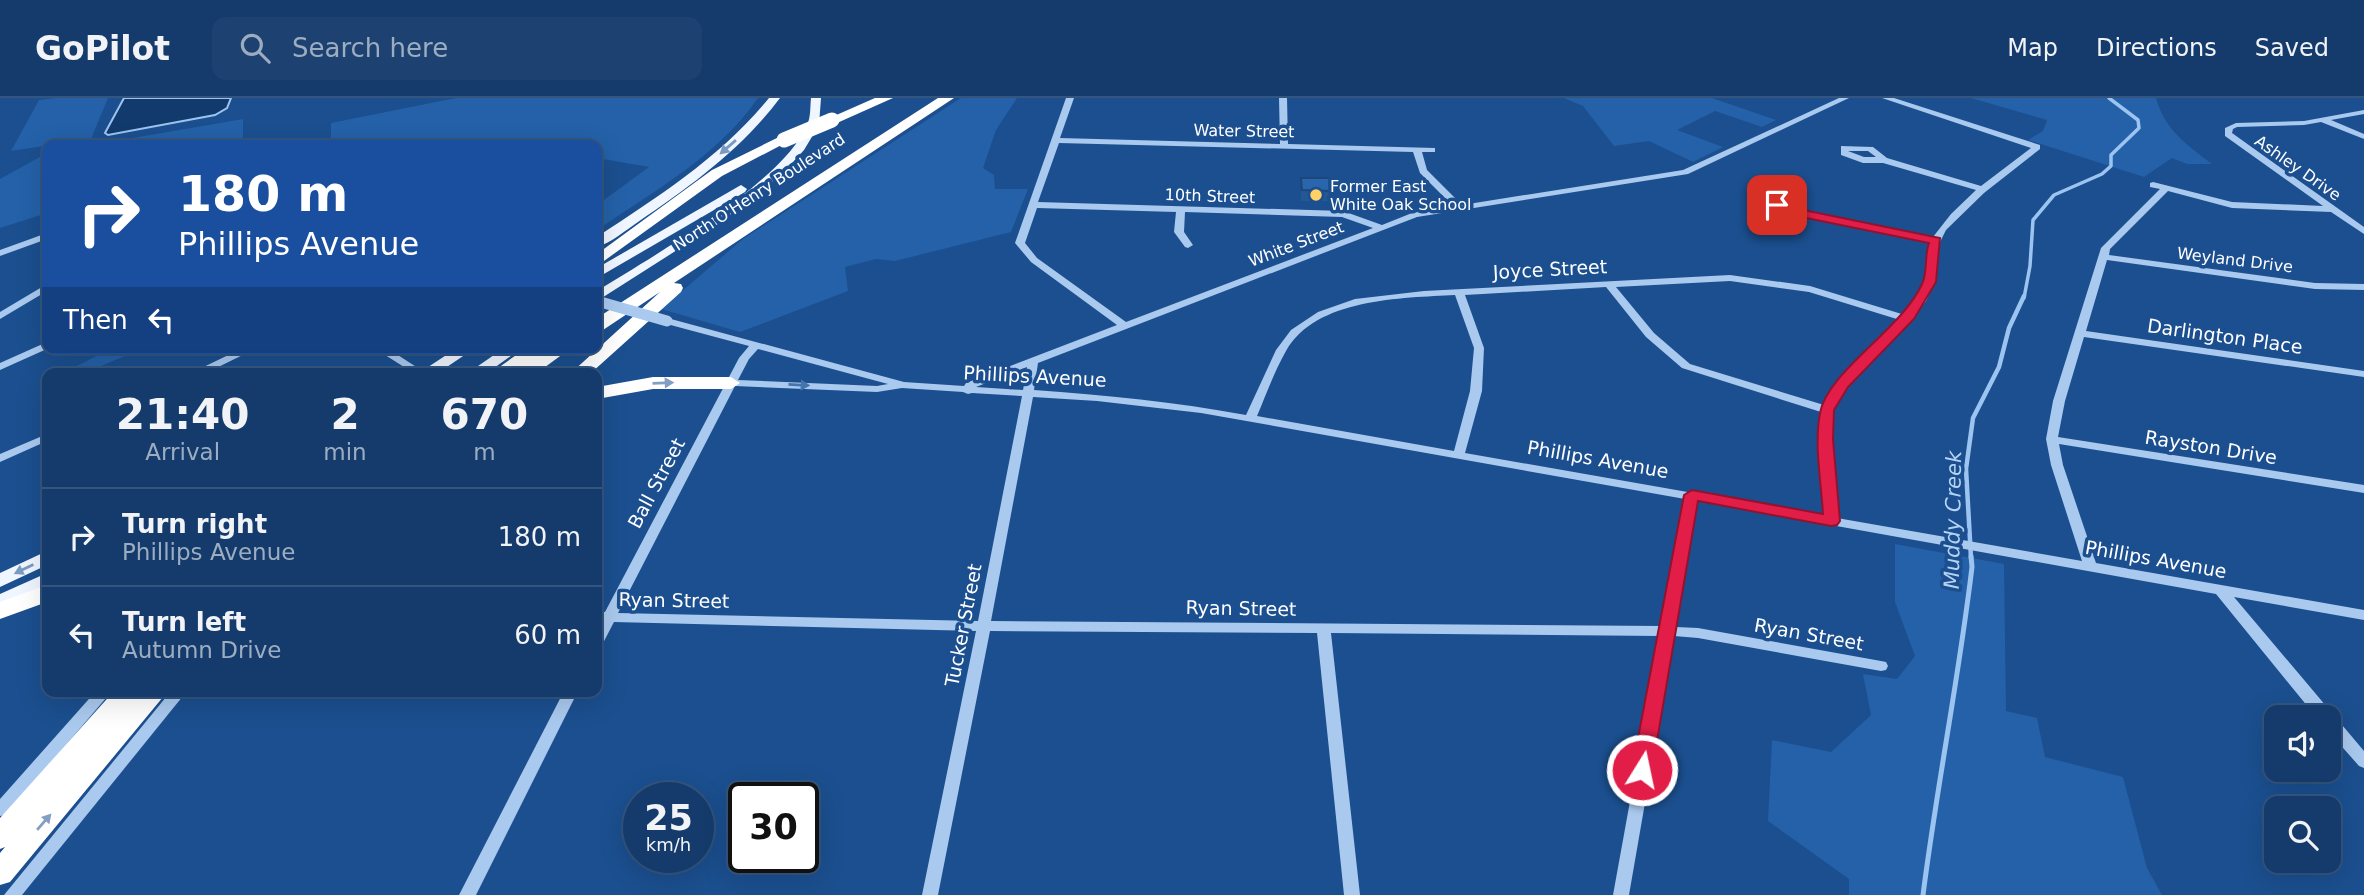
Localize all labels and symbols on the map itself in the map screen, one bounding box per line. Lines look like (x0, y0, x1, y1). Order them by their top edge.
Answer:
street label: Water Street (1193, 121, 1295, 141)
street label: North O'Henry Boulevard (670, 129, 848, 255)
street label: Ashley Drive (2251, 131, 2345, 205)
one-way arrow (719, 139, 737, 155)
pin (1747, 175, 1807, 235)
place label: Former East White Oak School (1330, 177, 1471, 214)
street label: 10th Street (1164, 185, 1256, 207)
marker: Former East White Oak School (1308, 187, 1324, 203)
street label: White Street (1246, 217, 1346, 271)
street label: Weyland Drive (2176, 243, 2294, 277)
street label: Joyce Street (1491, 255, 1608, 283)
street label: Darlington Place (2146, 314, 2304, 358)
street label: Phillips Avenue (963, 361, 1107, 391)
one-way arrow (653, 377, 675, 388)
one-way arrow (788, 380, 810, 391)
street label: Rayston Drive (2143, 426, 2279, 468)
street label: Ball Street (623, 434, 689, 532)
street label: Phillips Avenue (1526, 436, 1670, 482)
water label: Muddy Creek (1940, 450, 1966, 589)
street label: Phillips Avenue (2084, 536, 2228, 582)
street label: Tucker Street (940, 562, 986, 689)
one-way arrow (14, 563, 34, 575)
street label: Ryan Street (618, 588, 730, 612)
street label: Ryan Street (1185, 596, 1297, 620)
street label: Ryan Street (1752, 614, 1866, 654)
position arrow (1605, 733, 1679, 807)
speed limit sign: 30 (728, 782, 819, 873)
one-way arrow (37, 813, 52, 831)

